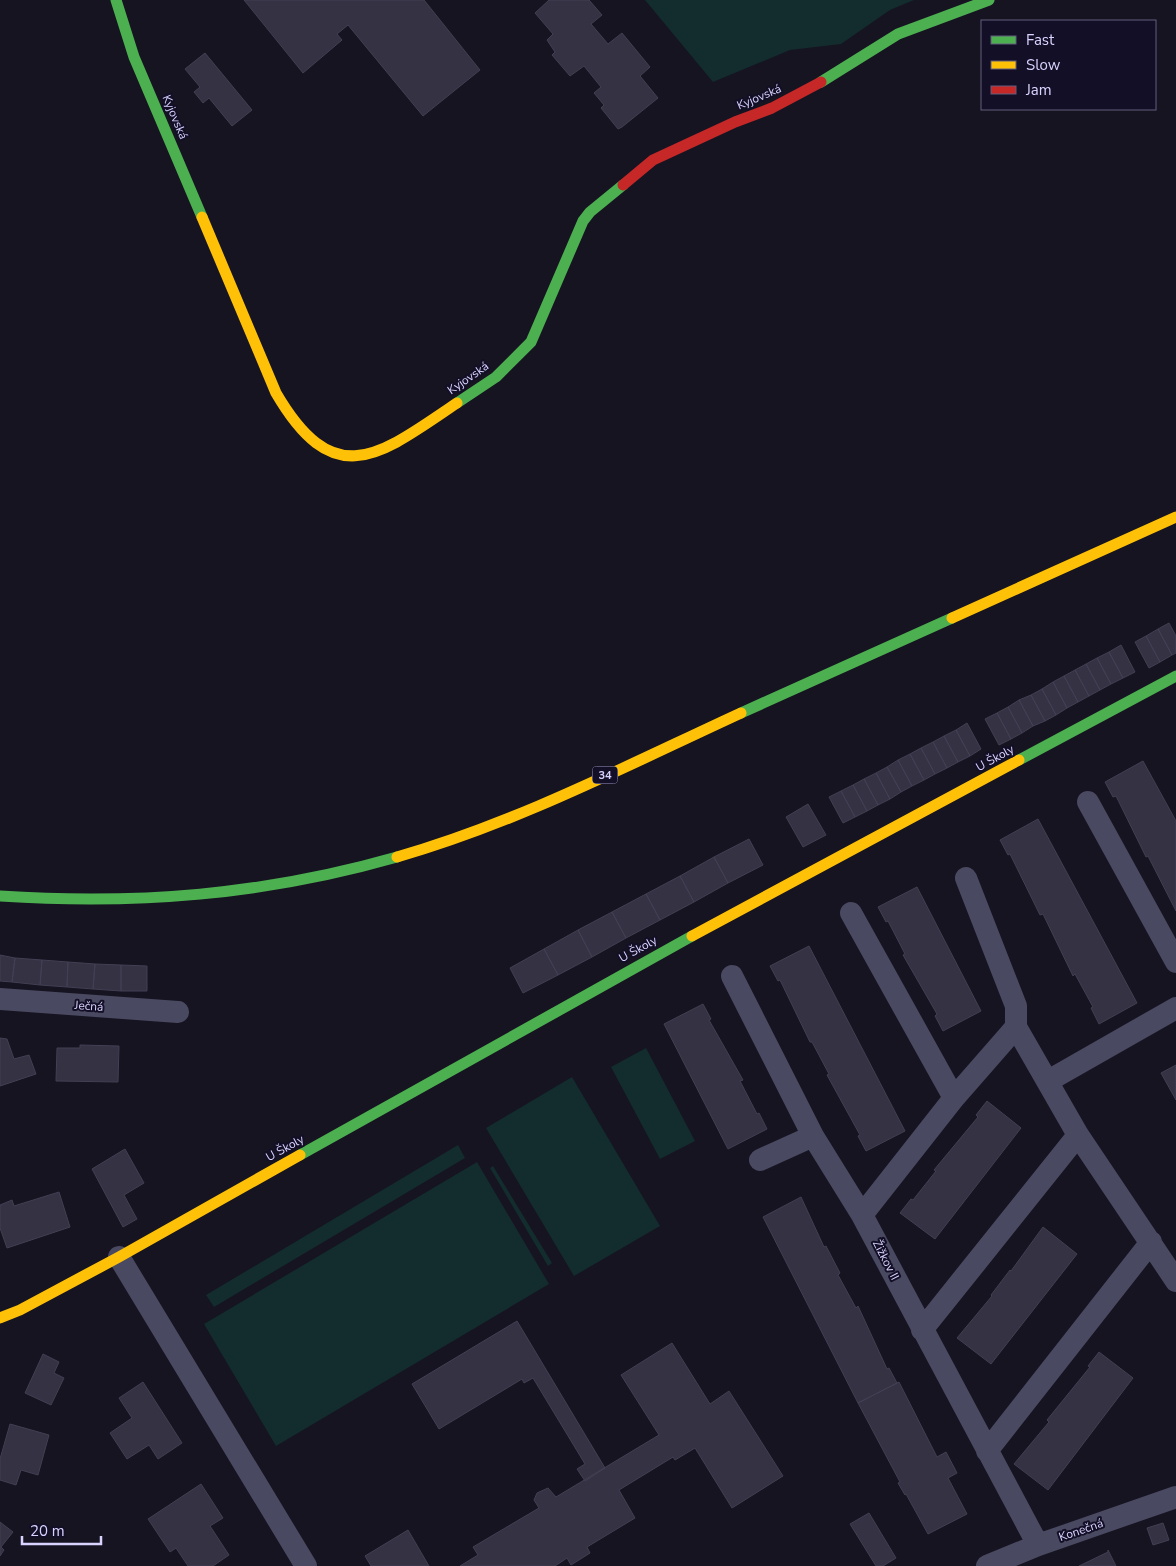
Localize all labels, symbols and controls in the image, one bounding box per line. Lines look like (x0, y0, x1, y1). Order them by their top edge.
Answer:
legend (981, 20, 1156, 110)
text: Fast (1026, 30, 1055, 50)
text: Slow (1026, 55, 1061, 75)
street label: Kyjovská (734, 80, 784, 114)
text: Jam (1025, 80, 1052, 100)
street label: Kyjovská (158, 92, 192, 142)
street label: Kyjovská (444, 358, 492, 398)
street label: U Školy (973, 741, 1018, 775)
road number: 34 (592, 766, 618, 784)
street label: U Školy (616, 932, 661, 966)
street label: Ječná (73, 997, 104, 1015)
street label: U Školy (263, 1131, 308, 1165)
street label: Žižkov II (869, 1237, 903, 1283)
scale bar (22, 1514, 101, 1546)
street label: Konečná (1057, 1515, 1105, 1545)
text: 20 m (30, 1521, 65, 1541)

